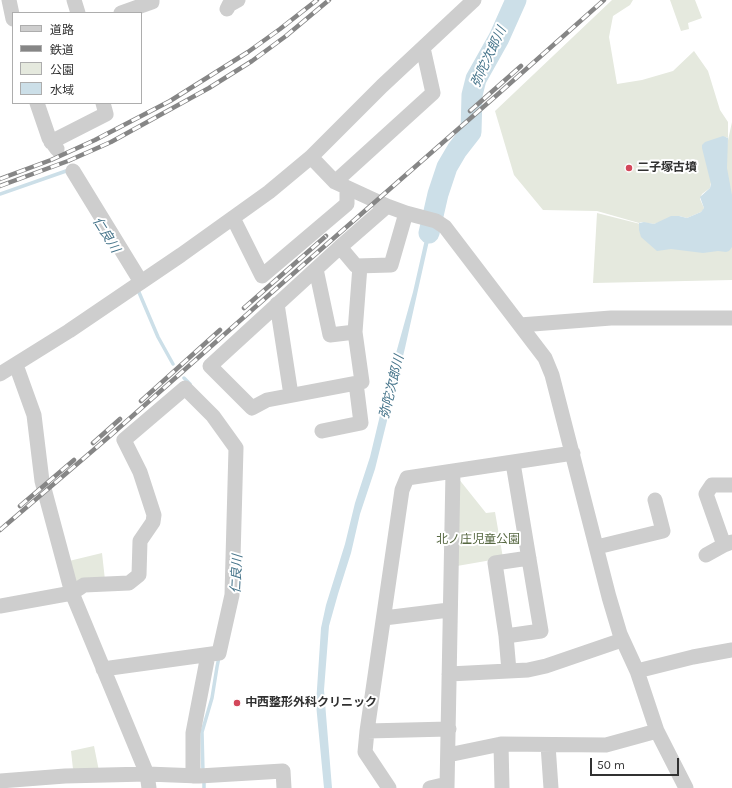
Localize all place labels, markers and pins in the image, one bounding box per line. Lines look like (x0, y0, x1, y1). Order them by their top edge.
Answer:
place label: 二子塚古墳 (637, 161, 697, 175)
marker: 二子塚古墳 (624, 163, 634, 173)
place label: 中西整形外科クリニック (245, 696, 377, 710)
marker: 中西整形外科クリニック (232, 698, 242, 708)

